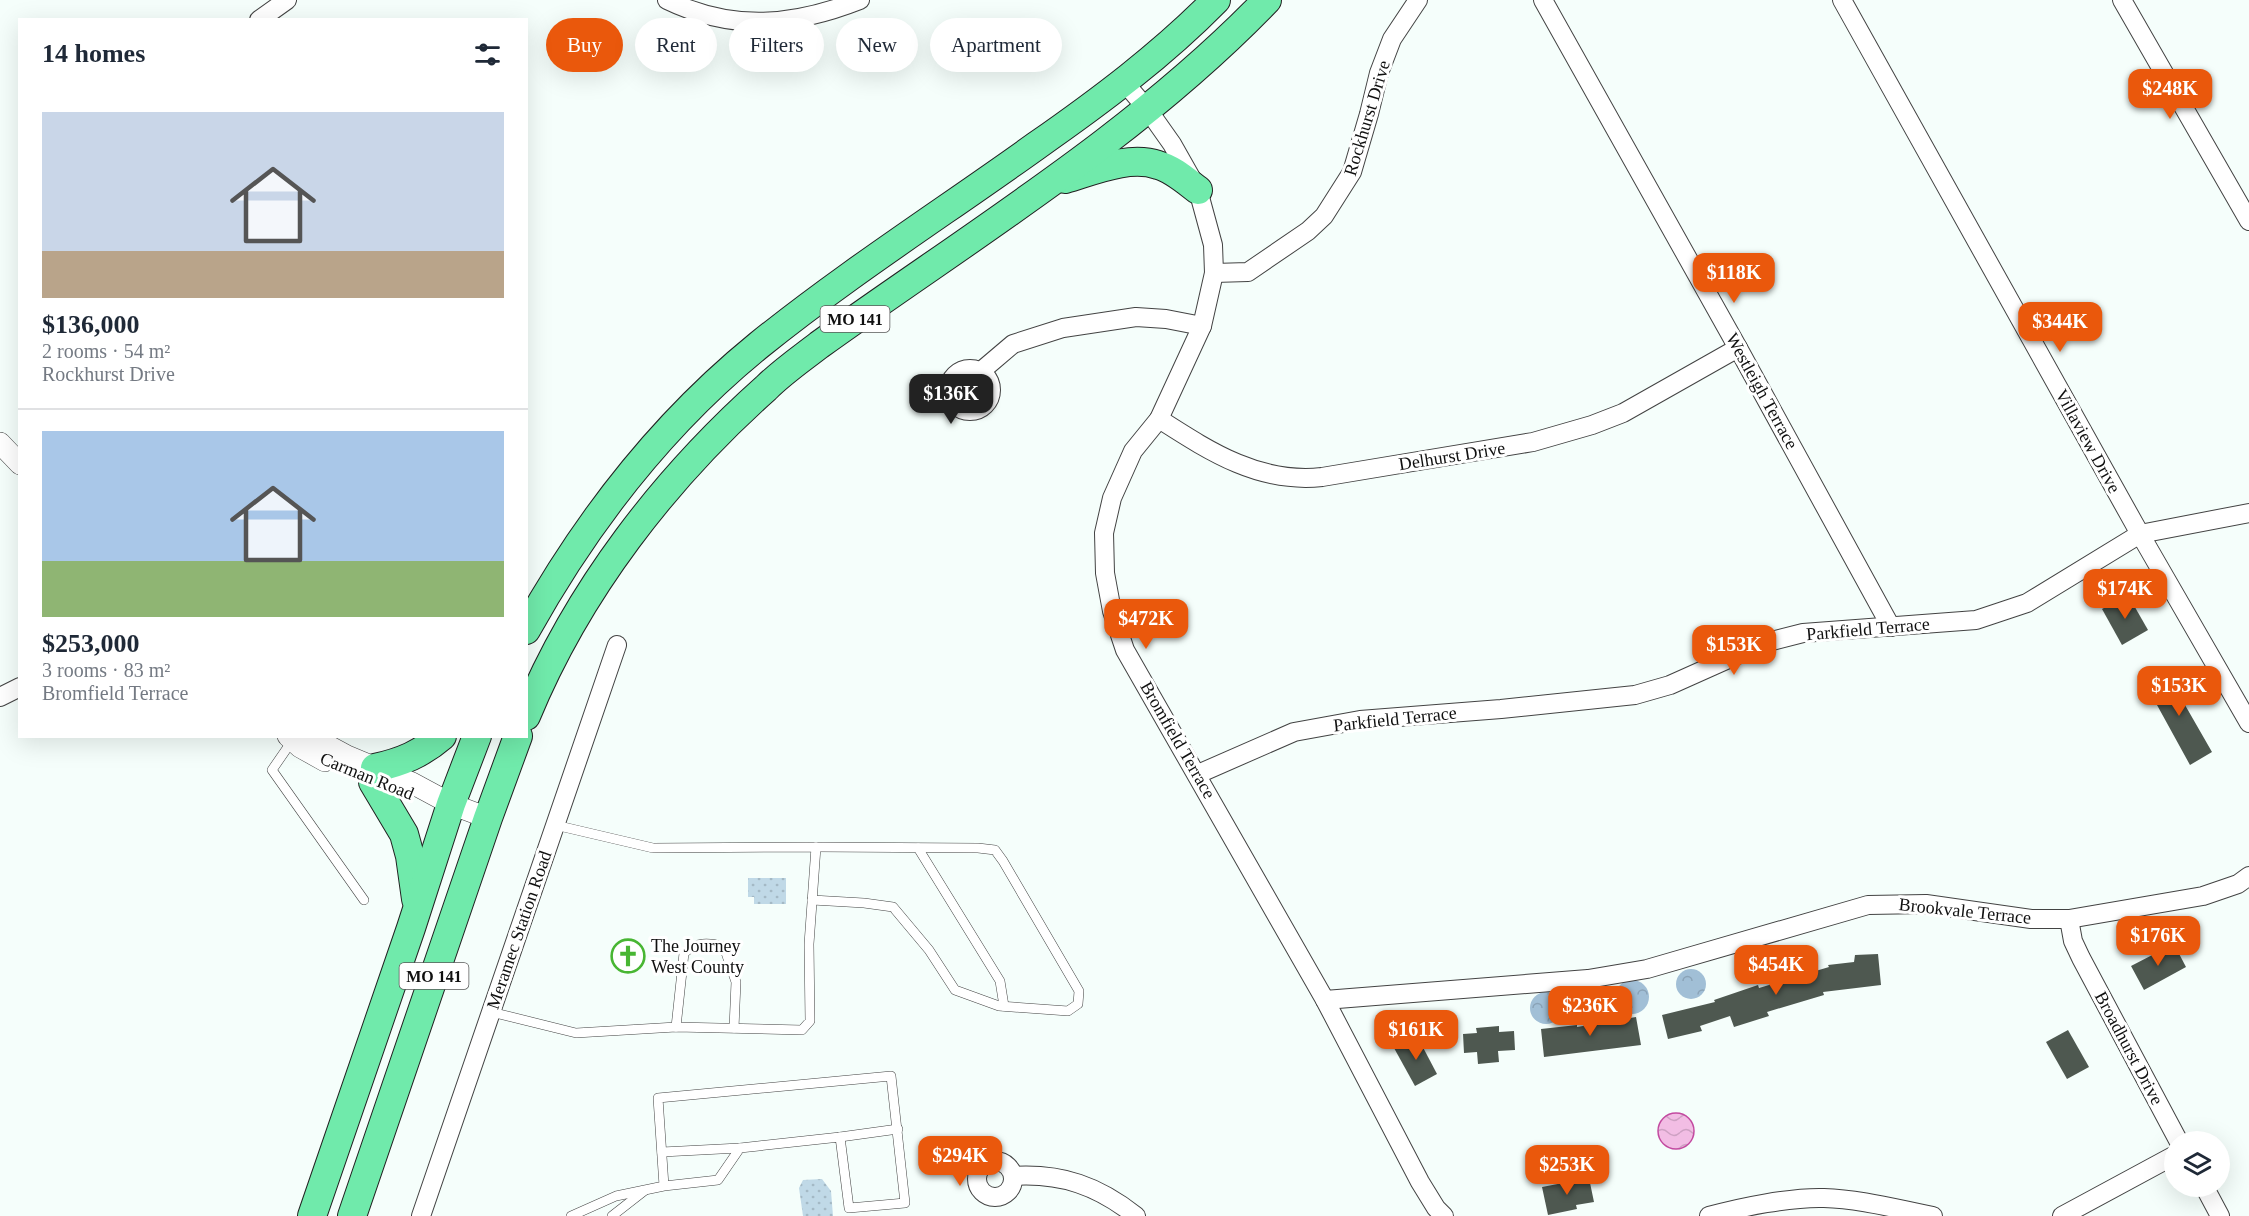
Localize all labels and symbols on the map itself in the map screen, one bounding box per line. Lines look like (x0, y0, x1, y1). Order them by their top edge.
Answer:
street label: Rockhurst Drive (1340, 58, 1394, 178)
pin: $248K (2128, 69, 2212, 120)
pin: $118K (1692, 253, 1776, 304)
pin: $344K (2018, 302, 2102, 353)
road number: MO 141 (820, 306, 890, 332)
street label: Westleigh Terrace (1722, 330, 1802, 452)
pin: $136K (909, 374, 993, 425)
street label: Villaview Drive (2051, 386, 2125, 496)
street label: Delhurst Drive (1397, 438, 1507, 474)
pin: $174K (2083, 569, 2167, 620)
pin: $472K (1104, 599, 1188, 650)
street label: Parkfield Terrace (1805, 614, 1931, 644)
pin: $153K (1692, 625, 1776, 676)
pin: $153K (2137, 666, 2221, 717)
street label: Bromfield Terrace (1136, 678, 1220, 802)
street label: Parkfield Terrace (1332, 703, 1458, 735)
street label: Carman Road (317, 748, 417, 804)
street label: Meramec Station Road (483, 848, 555, 1012)
street label: Brookvale Terrace (1898, 894, 2032, 928)
pin: $176K (2116, 916, 2200, 967)
place label: The Journey West County (651, 936, 744, 977)
church icon: The Journey West County (610, 938, 646, 974)
pin: $454K (1734, 945, 1818, 996)
road number: MO 141 (400, 963, 468, 989)
pin: $236K (1548, 986, 1632, 1037)
street label: Broadhurst Drive (2091, 988, 2167, 1108)
pin: $161K (1374, 1010, 1458, 1061)
pin: $294K (918, 1136, 1002, 1187)
pin: $253K (1525, 1145, 1609, 1196)

